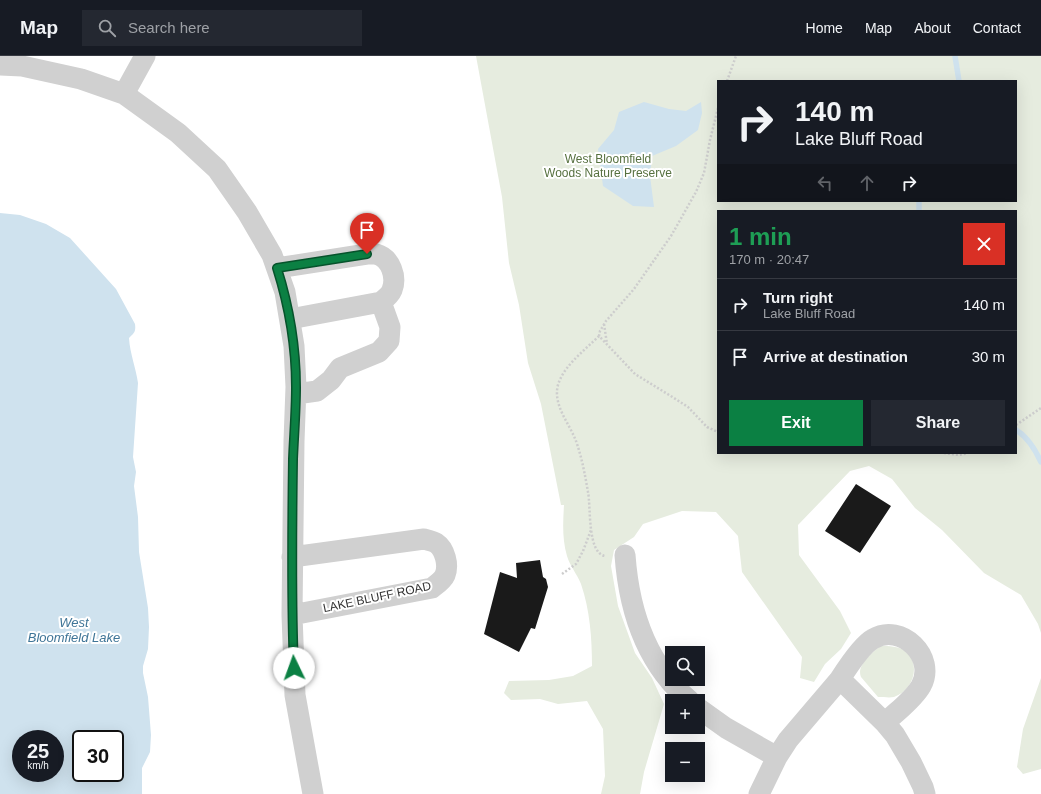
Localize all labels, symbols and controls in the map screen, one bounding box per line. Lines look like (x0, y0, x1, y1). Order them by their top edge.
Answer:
search box (82, 10, 362, 46)
text: Map (20, 17, 58, 38)
icon: search (96, 17, 118, 39)
text: Search here (128, 19, 210, 36)
text: Home (806, 20, 843, 36)
text: Map (865, 20, 892, 36)
text: About (914, 20, 951, 36)
text: Contact (973, 20, 1021, 36)
icon: right (729, 96, 781, 148)
text: 140 m (795, 96, 874, 127)
text: Lake Bluff Road (795, 129, 923, 149)
park label: West Bloomfield Woods Nature Preserve (544, 152, 672, 180)
icon: left (814, 172, 836, 194)
icon: ahead (856, 172, 878, 194)
icon: right (898, 172, 920, 194)
pin (350, 213, 384, 254)
icon: arrive (356, 219, 378, 241)
text: 1 min (729, 223, 792, 250)
button: close (963, 223, 1005, 265)
text: 170 m · 20:47 (729, 252, 809, 267)
text: Turn right (763, 289, 833, 306)
icon: right (729, 294, 751, 316)
text: 140 m (963, 296, 1005, 313)
text: Lake Bluff Road (763, 306, 855, 321)
icon: arrive (729, 346, 751, 368)
text: Arrive at destination (763, 348, 908, 365)
text: 30 m (972, 348, 1005, 365)
button: Exit (729, 400, 863, 446)
button: Share (871, 400, 1005, 446)
street label: LAKE BLUFF ROAD (322, 579, 433, 615)
water label: West Bloomfield Lake (28, 615, 120, 645)
map controls (665, 646, 705, 782)
button: search (665, 646, 705, 686)
position arrow (273, 647, 315, 689)
button: + (665, 694, 705, 734)
speed limit sign: 30 (72, 730, 124, 782)
text: 25 (27, 740, 49, 762)
button: − (665, 742, 705, 782)
text: km/h (27, 760, 49, 771)

